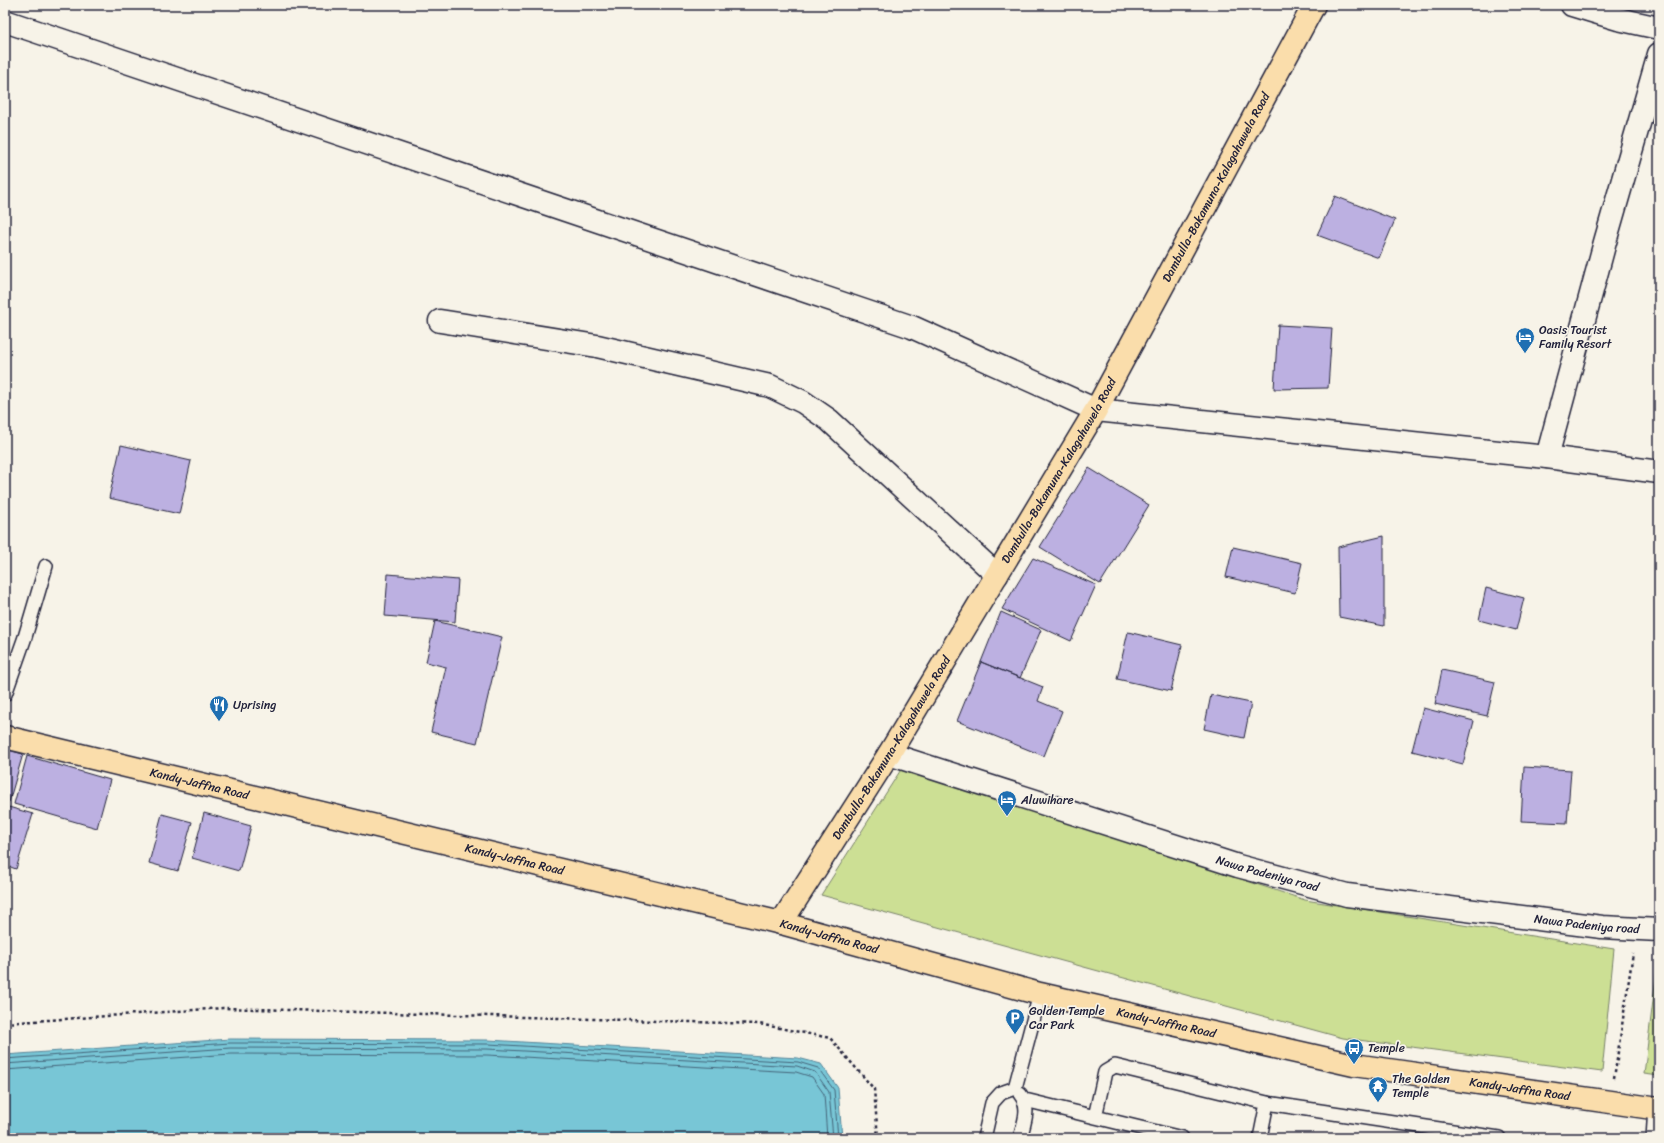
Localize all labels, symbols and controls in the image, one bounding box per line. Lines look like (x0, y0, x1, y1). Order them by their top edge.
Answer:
street label: Dambulla-Bakamuna-Kalagahawela Road (1156, 87, 1277, 286)
place label: Oasis Tourist Family Resort (1539, 319, 1612, 355)
hotel icon: Oasis Tourist Family Resort (1514, 326, 1536, 354)
street label: Dambulla-Bakamuna-Kalagahawela Road (995, 372, 1123, 568)
street label: Dambulla-Bakamuna-Kalagahawela Road (826, 650, 958, 844)
restaurant icon: Uprising (208, 694, 230, 722)
place label: Uprising (233, 694, 276, 716)
street label: Kandy-Jaffna Road (148, 761, 252, 806)
hotel icon: Aluwihare (996, 789, 1018, 817)
place label: Aluwihare (1020, 789, 1074, 811)
street label: Kandy-Jaffna Road (463, 837, 567, 882)
street label: Nawa Padeniya road (1213, 849, 1322, 898)
street label: Nawa Padeniya road (1533, 908, 1641, 940)
street label: Kandy-Jaffna Road (777, 912, 882, 960)
place label: Golden Temple Car Park (1029, 1000, 1105, 1036)
street label: Kandy-Jaffna Road (1114, 1001, 1219, 1045)
parking icon: Golden Temple Car Park (1004, 1007, 1026, 1035)
bus stop icon: Temple (1343, 1037, 1365, 1065)
place label: Temple (1368, 1037, 1405, 1059)
place label: The Golden Temple (1392, 1068, 1450, 1104)
street label: Kandy-Jaffna Road (1468, 1071, 1572, 1107)
temple icon: The Golden Temple (1367, 1075, 1389, 1103)

